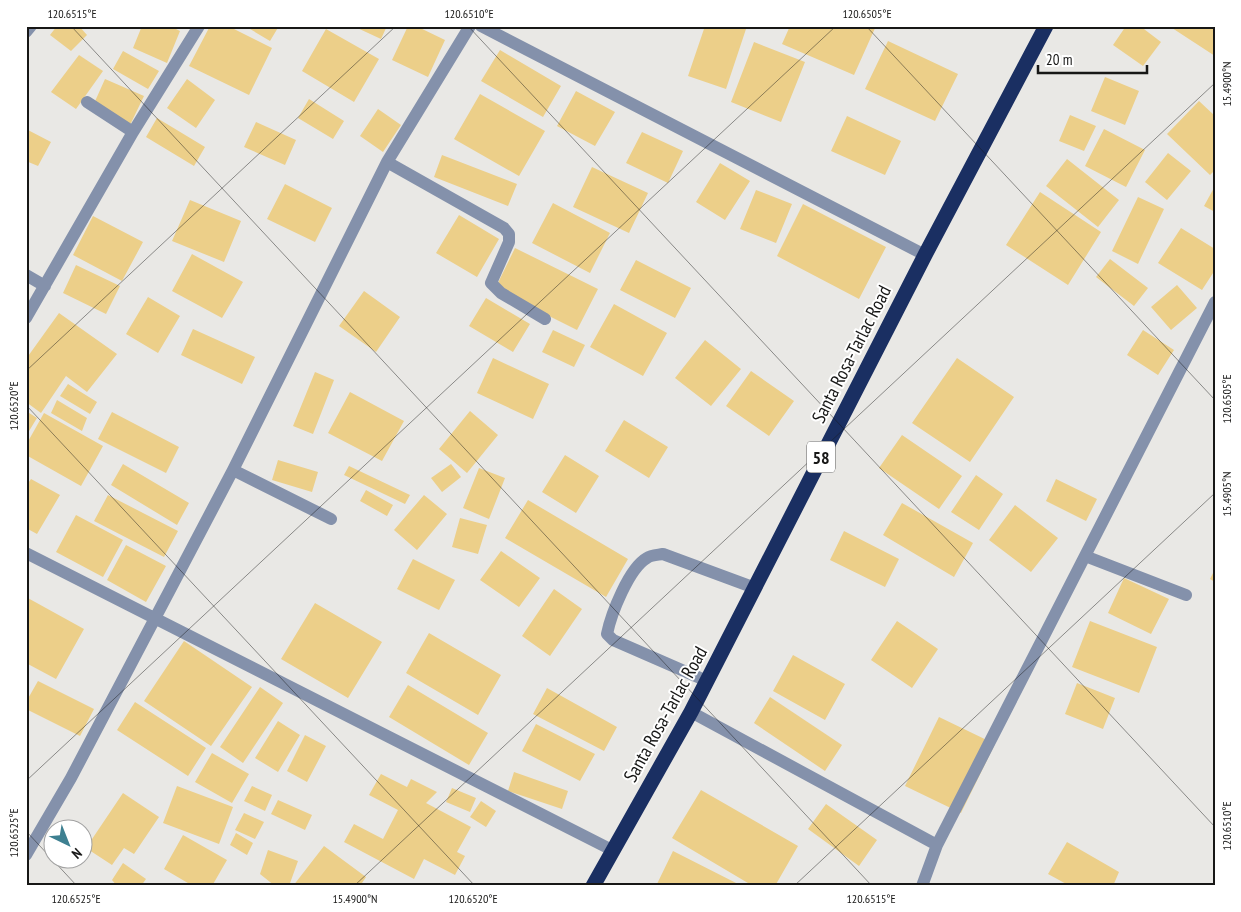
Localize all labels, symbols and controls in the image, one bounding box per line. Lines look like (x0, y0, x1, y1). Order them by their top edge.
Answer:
text: 120.6515°E (47, 6, 97, 21)
text: 120.6510°E (444, 6, 494, 21)
text: 120.6505°E (842, 6, 892, 21)
scale bar (1038, 42, 1147, 74)
text: 20 m (1046, 50, 1072, 69)
text: 15.4900°N (1219, 61, 1234, 107)
street label: Santa Rosa-Tarlac Road (806, 281, 896, 427)
text: 120.6505°E (1219, 374, 1234, 424)
text: 120.6520°E (6, 381, 21, 431)
road number: 58 (807, 442, 835, 472)
text: 15.4905°N (1219, 471, 1234, 517)
street label: Santa Rosa-Tarlac Road (618, 642, 712, 786)
text: 120.6510°E (1219, 801, 1234, 851)
text: 120.6525°E (6, 808, 21, 858)
north arrow (42, 820, 92, 870)
text: N (68, 844, 86, 863)
text: 120.6525°E (51, 891, 101, 906)
text: 15.4900°N (332, 891, 378, 906)
text: 120.6520°E (448, 891, 498, 906)
text: 120.6515°E (846, 891, 896, 906)

